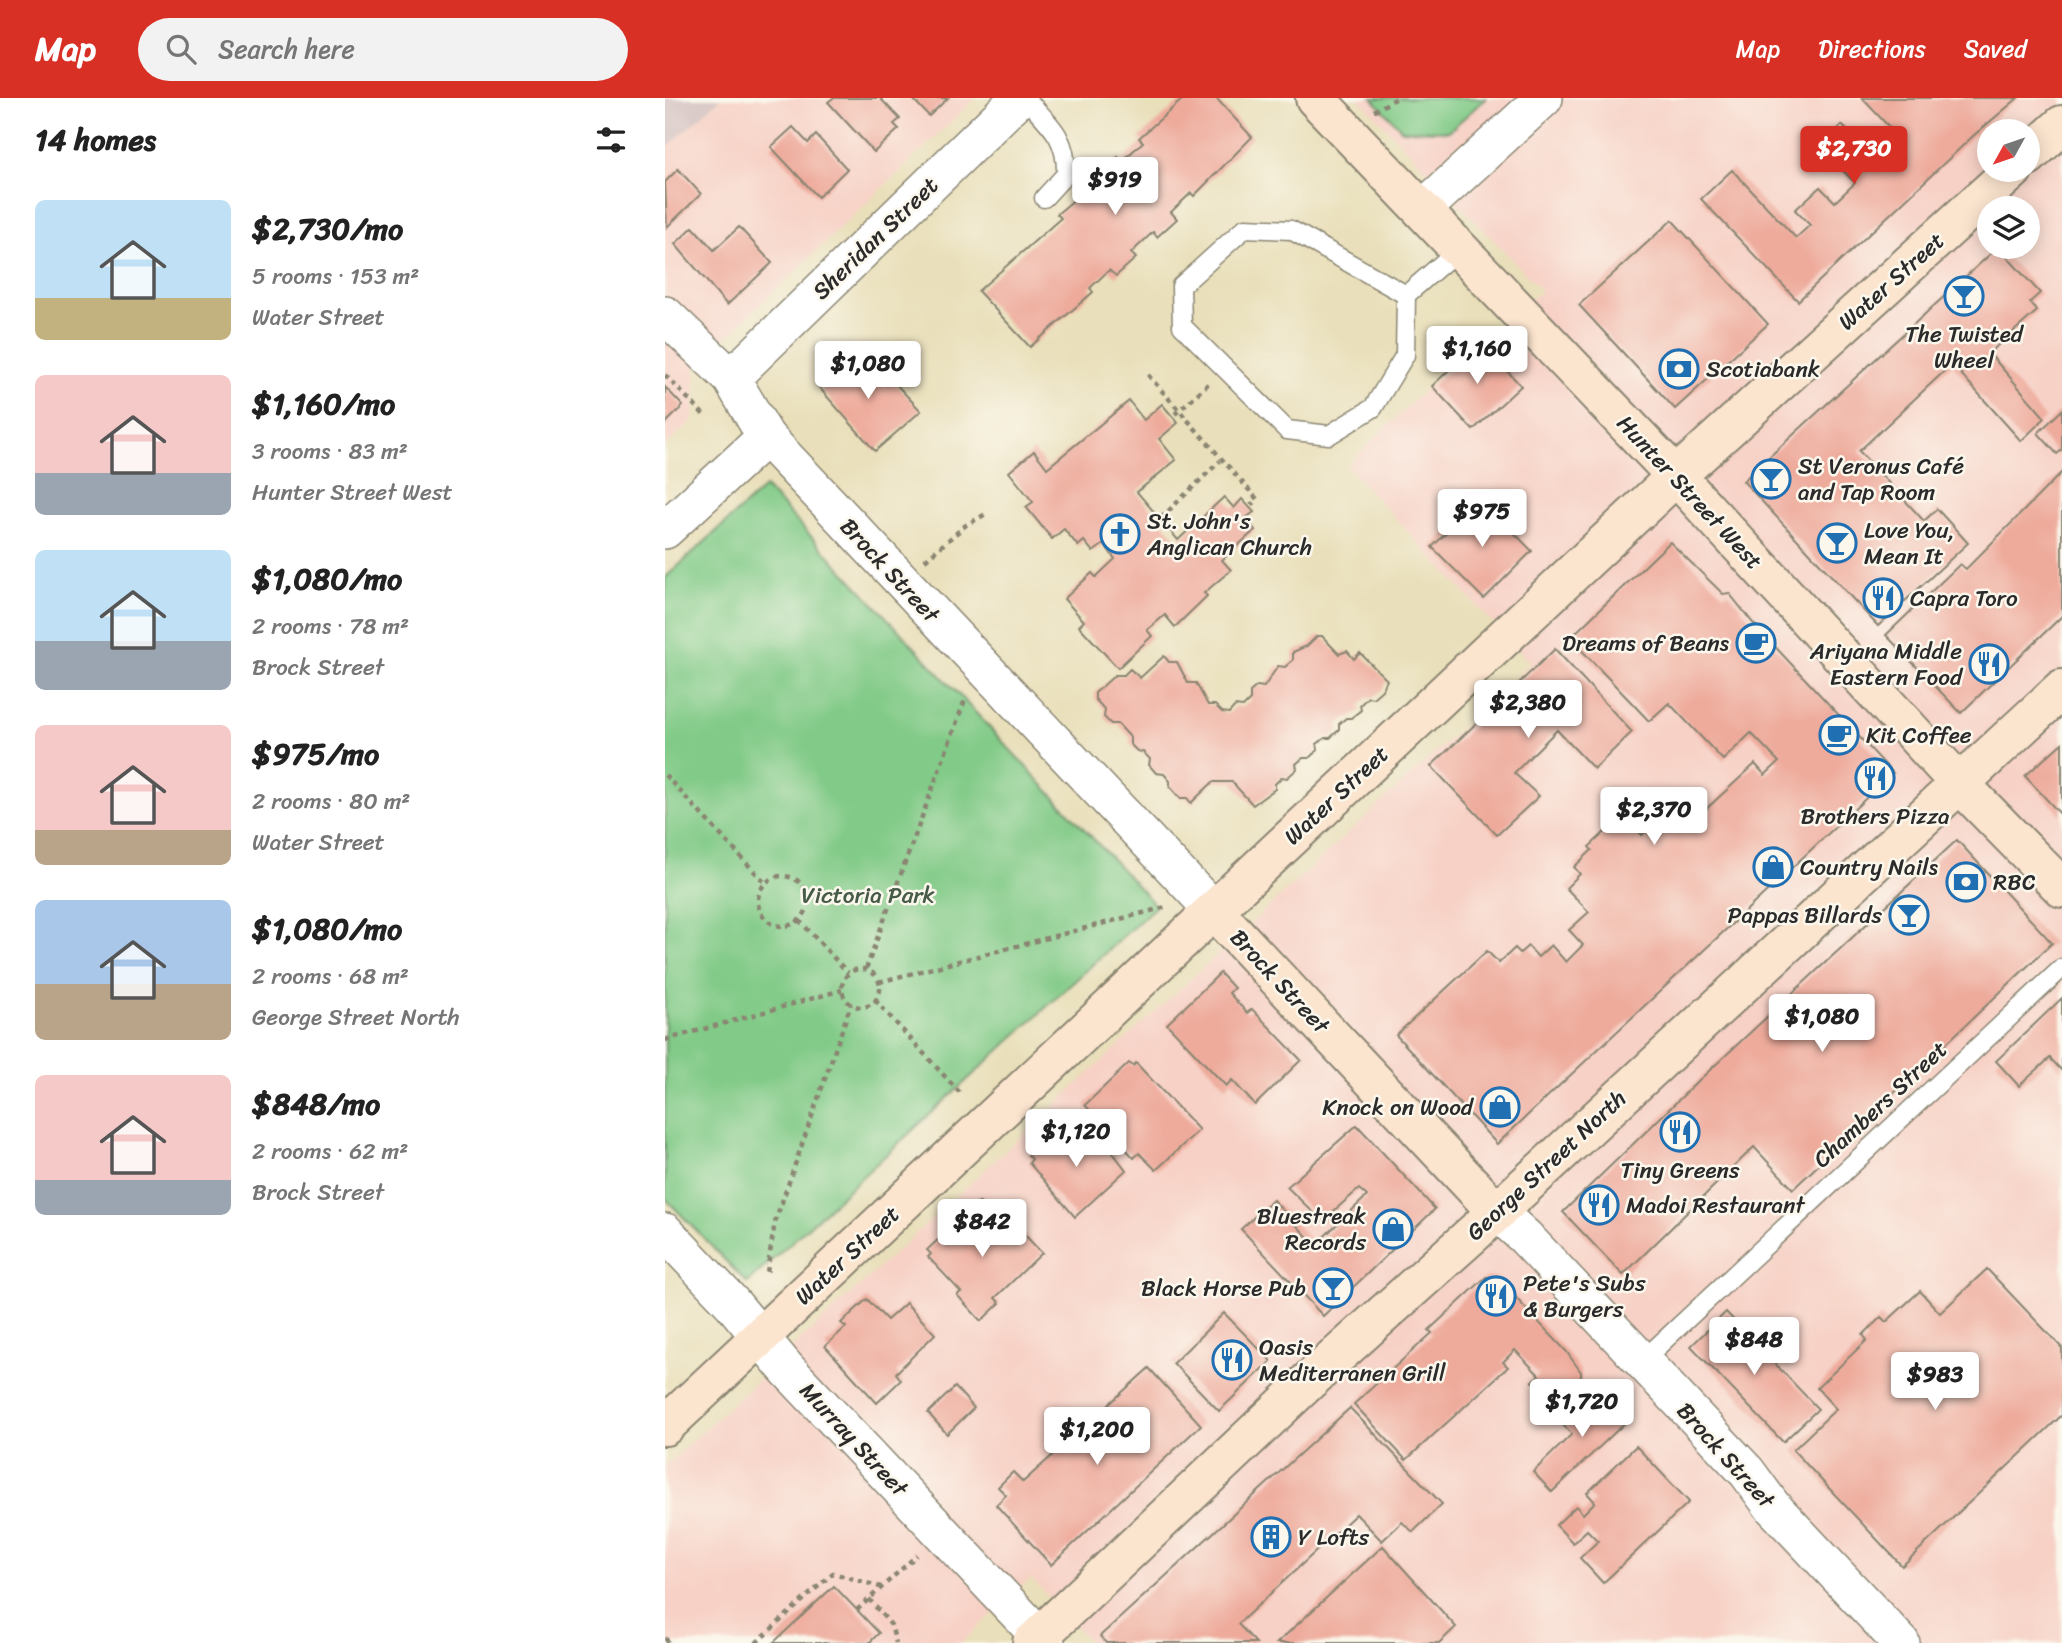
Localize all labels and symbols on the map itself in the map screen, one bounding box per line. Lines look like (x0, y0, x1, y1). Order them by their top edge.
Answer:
north arrow (1977, 119, 2041, 182)
pin: $2,730 (1797, 126, 1911, 186)
pin: $919 (1074, 158, 1156, 217)
street label: Sheridan Street (802, 167, 948, 310)
street label: Water Street (1828, 222, 1954, 341)
bar icon: The Twisted Wheel (1943, 275, 1985, 317)
place label: The Twisted Wheel (1905, 314, 2025, 381)
pin: $1,160 (1420, 327, 1534, 386)
pin: $1,080 (811, 342, 925, 401)
bank icon: Scotiabank (1658, 348, 1700, 390)
place label: Scotiabank (1706, 349, 1820, 390)
street label: Hunter Street West (1606, 405, 1773, 580)
place label: St Veronus Café and Tap Room (1798, 446, 1964, 513)
bar icon: St Veronus Café and Tap Room (1750, 458, 1792, 500)
pin: $975 (1441, 490, 1523, 549)
place label: St. John's Anglican Church (1146, 501, 1312, 568)
street label: Brock Street (830, 508, 951, 634)
place label: Love You, Mean It (1864, 510, 1955, 577)
church icon: St. John's Anglican Church (1099, 513, 1141, 555)
bar icon: Love You, Mean It (1816, 522, 1858, 564)
restaurant icon: Capra Toro (1862, 577, 1904, 619)
place label: Capra Toro (1910, 578, 2018, 619)
cafe icon: Dreams of Beans (1735, 622, 1777, 664)
place label: Dreams of Beans (1562, 623, 1730, 664)
place label: Ariyana Middle Eastern Food (1809, 631, 1964, 698)
restaurant icon: Ariyana Middle Eastern Food (1968, 643, 2010, 685)
pin: $2,380 (1471, 680, 1585, 740)
cafe icon: Kit Coffee (1818, 714, 1860, 756)
place label: Kit Coffee (1866, 715, 1972, 756)
street label: Water Street (1274, 735, 1399, 856)
restaurant icon: Brothers Pizza (1854, 757, 1896, 799)
pin: $2,370 (1597, 788, 1711, 847)
place label: Brothers Pizza (1800, 796, 1950, 837)
shop icon: Country Nails (1752, 846, 1794, 888)
place label: Country Nails (1800, 847, 1939, 888)
bank icon: RBC (1945, 861, 1987, 903)
place label: RBC (1993, 862, 2036, 903)
park label: Victoria Park (801, 875, 935, 916)
bar icon: Pappas Billards (1888, 894, 1930, 936)
place label: Pappas Billards (1728, 895, 1882, 936)
street label: Brock Street (1220, 919, 1341, 1045)
pin: $1,080 (1765, 995, 1879, 1054)
street label: Chambers Street (1803, 1031, 1957, 1178)
street label: George Street North (1456, 1080, 1636, 1251)
shop icon: Knock on Wood (1479, 1086, 1521, 1128)
place label: Knock on Wood (1322, 1087, 1475, 1128)
pin: $1,120 (1019, 1110, 1133, 1169)
restaurant icon: Tiny Greens (1659, 1111, 1701, 1153)
place label: Tiny Greens (1620, 1150, 1740, 1191)
restaurant icon: Madoi Restaurant (1578, 1184, 1620, 1226)
place label: Madoi Restaurant (1626, 1185, 1806, 1226)
street label: Water Street (785, 1195, 910, 1316)
place label: Bluestreak Records (1257, 1196, 1366, 1263)
pin: $842 (941, 1200, 1023, 1259)
shop icon: Bluestreak Records (1372, 1208, 1414, 1250)
place label: Pete's Subs & Burgers (1523, 1263, 1646, 1330)
bar icon: Black Horse Pub (1312, 1267, 1354, 1309)
place label: Black Horse Pub (1141, 1268, 1306, 1309)
restaurant icon: Pete's Subs & Burgers (1475, 1275, 1517, 1317)
pin: $848 (1713, 1318, 1795, 1377)
place label: Oasis Mediterranen Grill (1259, 1327, 1446, 1394)
restaurant icon: Oasis Mediterranen Grill (1211, 1339, 1253, 1381)
pin: $983 (1894, 1352, 1976, 1412)
street label: Murray Street (789, 1372, 919, 1508)
pin: $1,720 (1525, 1380, 1639, 1439)
street label: Brock Street (1666, 1393, 1786, 1519)
pin: $1,200 (1040, 1408, 1154, 1467)
building icon: Y Lofts (1250, 1516, 1292, 1558)
place label: Y Lofts (1298, 1517, 1369, 1558)

